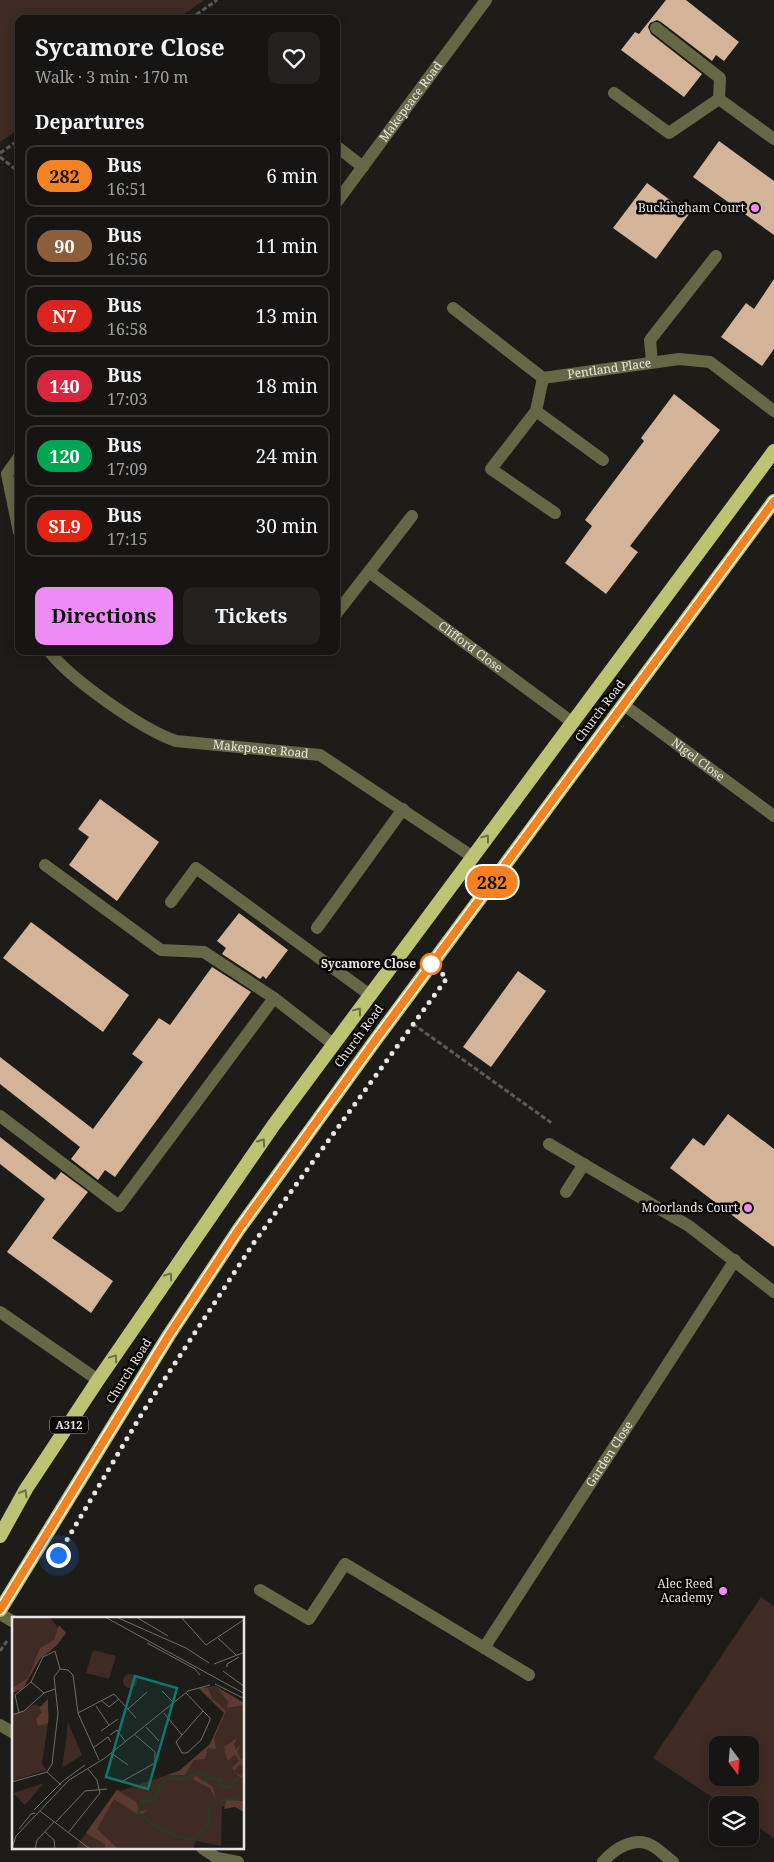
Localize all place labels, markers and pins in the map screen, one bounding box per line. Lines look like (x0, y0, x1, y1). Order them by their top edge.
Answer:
place label: Buckingham Court (638, 199, 745, 216)
marker: Buckingham Court (749, 202, 761, 214)
marker: Sycamore Close (420, 953, 442, 975)
place label: Sycamore Close (321, 955, 416, 972)
place label: Moorlands Court (641, 1199, 738, 1216)
marker: Moorlands Court (742, 1202, 754, 1214)
place label: Alec Reed Academy (657, 1575, 714, 1606)
marker: Alec Reed Academy (717, 1585, 729, 1597)

